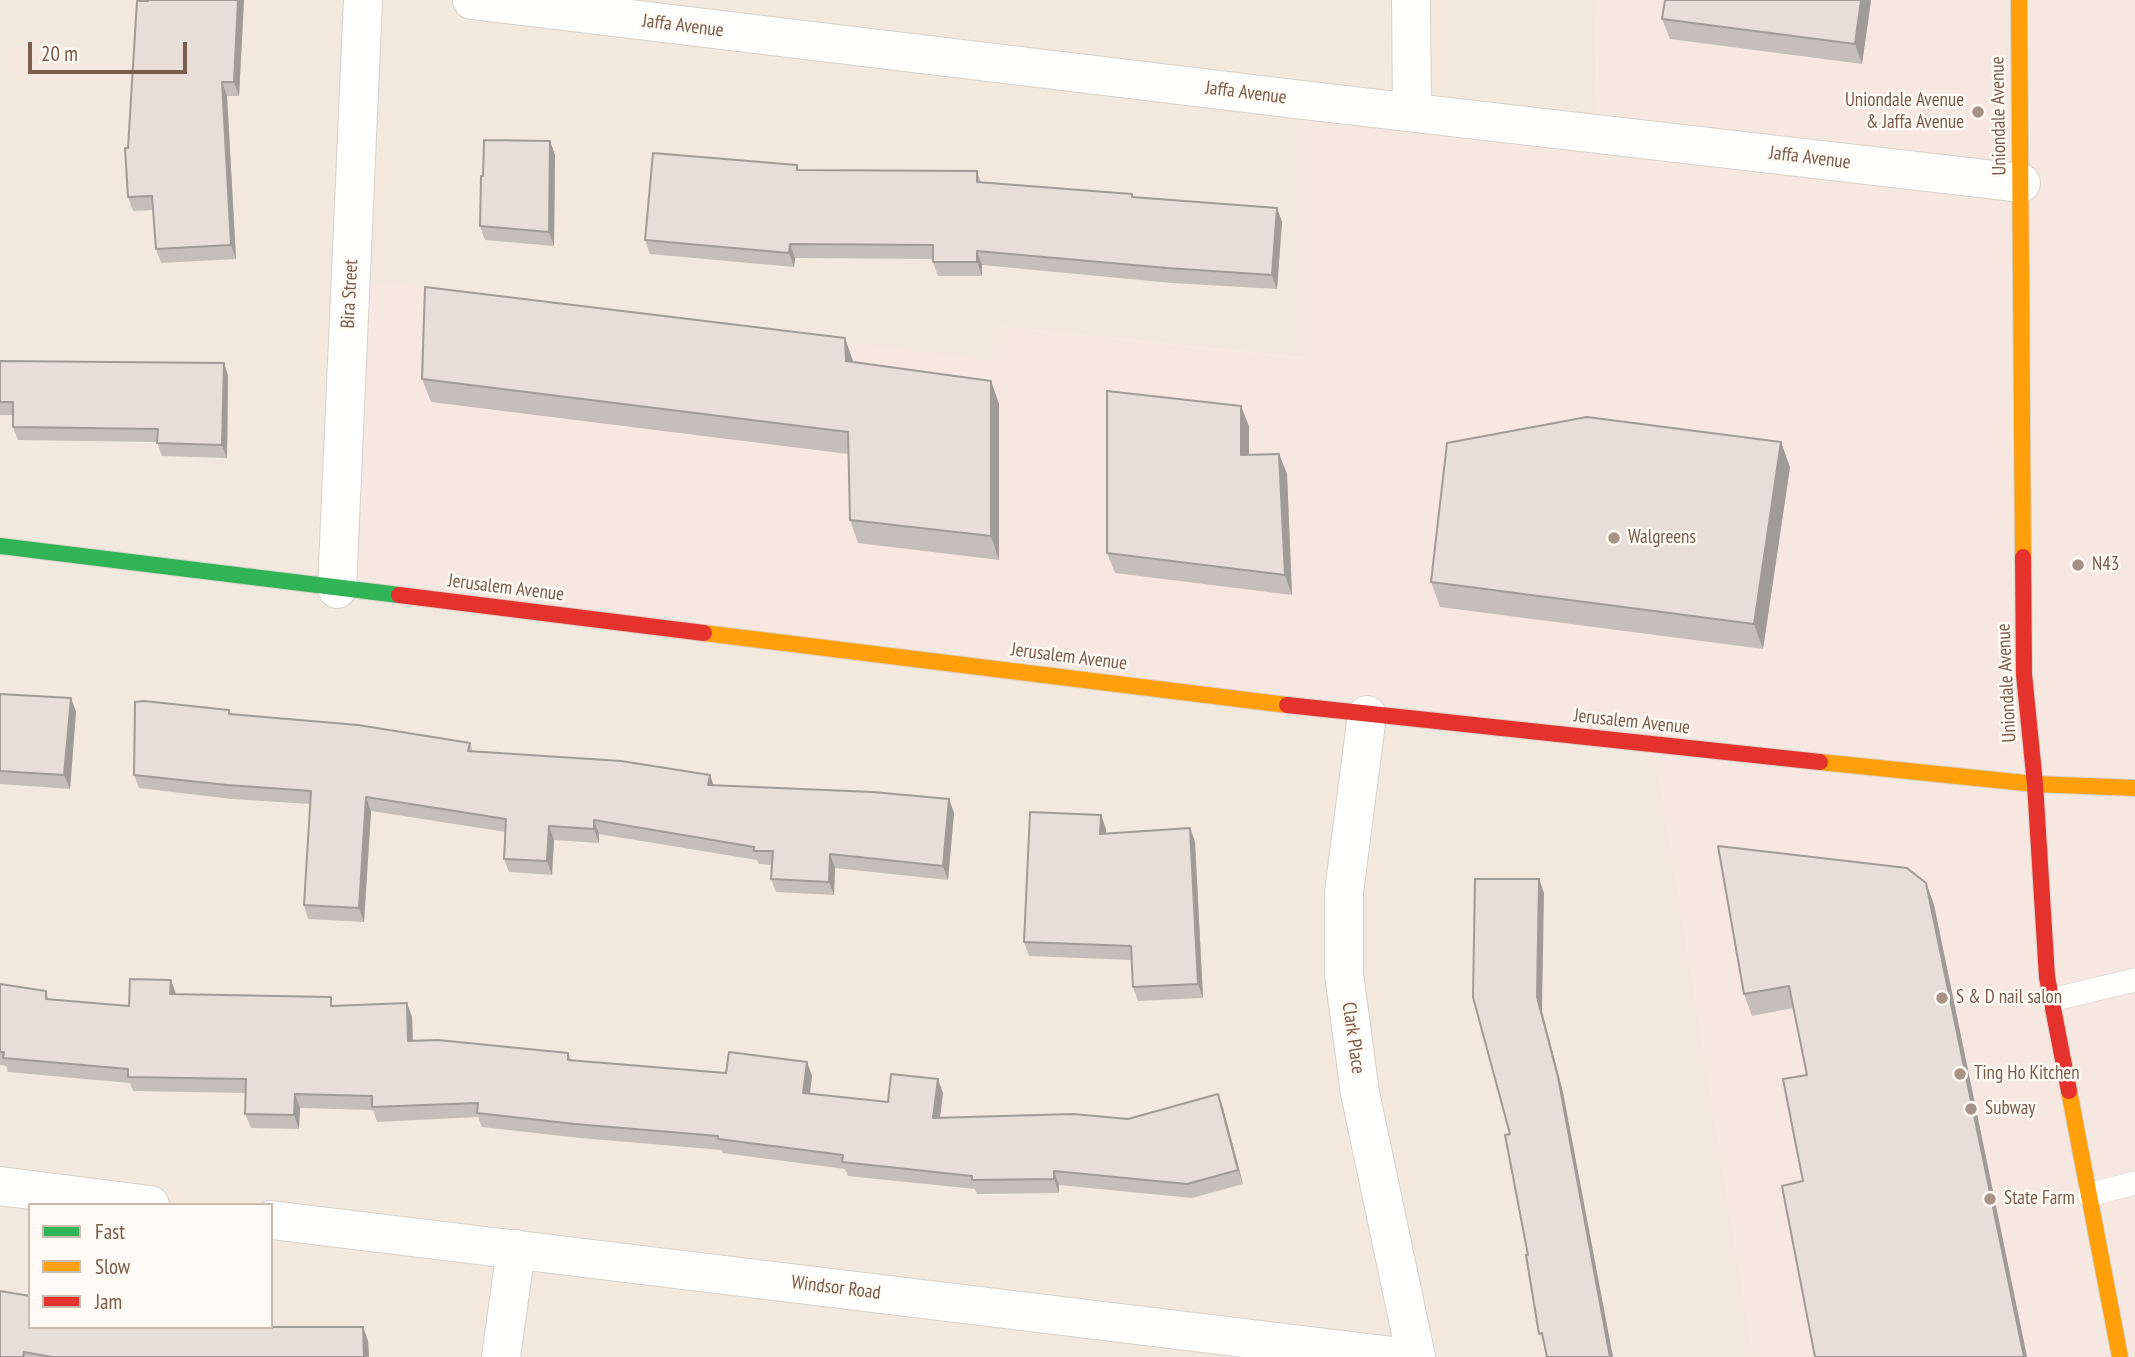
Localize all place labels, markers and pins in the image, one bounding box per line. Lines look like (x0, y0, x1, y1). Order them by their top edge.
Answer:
place label: Uniondale Avenue & Jaffa Avenue (1845, 90, 1964, 134)
marker: Uniondale Avenue & Jaffa Avenue (1970, 104, 1986, 120)
place label: Walgreens (1628, 527, 1696, 549)
marker: Walgreens (1606, 530, 1622, 546)
place label: N43 (2092, 554, 2119, 576)
marker: N43 (2070, 557, 2086, 573)
place label: S & D nail salon (1956, 987, 2062, 1009)
marker: S & D nail salon (1934, 990, 1950, 1006)
place label: Ting Ho Kitchen (1974, 1063, 2079, 1085)
marker: Ting Ho Kitchen (1952, 1066, 1968, 1082)
place label: Subway (1985, 1098, 2035, 1120)
marker: Subway (1963, 1101, 1979, 1117)
place label: State Farm (2004, 1188, 2075, 1210)
marker: State Farm (1982, 1191, 1998, 1207)

